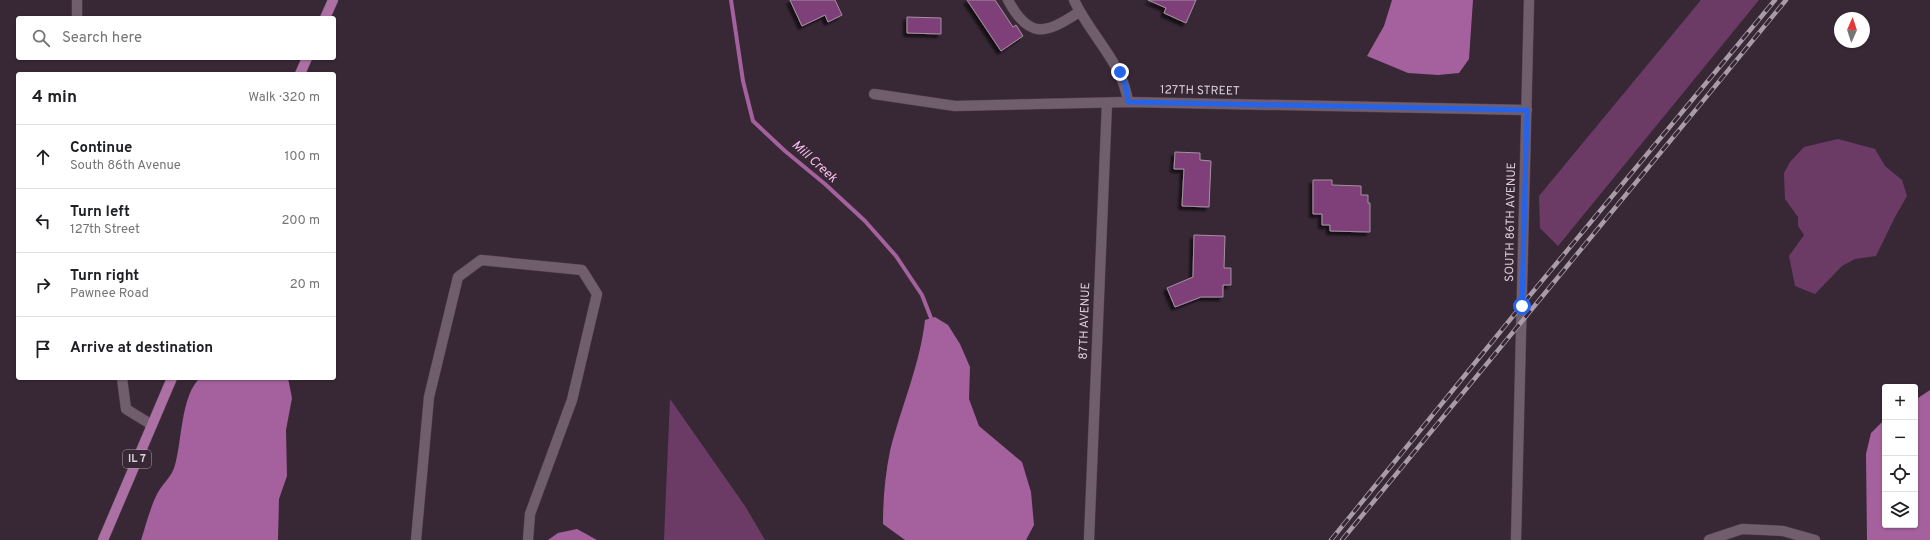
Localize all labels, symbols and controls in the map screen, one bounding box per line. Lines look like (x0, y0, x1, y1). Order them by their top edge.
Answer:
north arrow (1834, 12, 1870, 48)
search box (16, 16, 336, 60)
icon: search (30, 27, 52, 49)
text: Search here (62, 29, 142, 48)
route end (1111, 63, 1129, 81)
street label: 127TH STREET (1160, 82, 1240, 100)
text: 4 min (32, 87, 77, 109)
text: Walk · 320 m (248, 90, 320, 106)
water label: Mill Creek (788, 137, 840, 187)
text: Continue (70, 139, 132, 158)
icon: ahead (32, 146, 54, 168)
text: 100 m (284, 149, 320, 165)
text: South 86th Avenue (70, 158, 181, 174)
street label: SOUTH 86TH AVENUE (1502, 162, 1520, 282)
text: Turn left (70, 203, 130, 222)
icon: left (32, 210, 54, 232)
text: 200 m (281, 213, 320, 229)
text: 127th Street (70, 222, 140, 238)
text: Turn right (70, 267, 139, 286)
icon: right (32, 274, 54, 296)
text: 20 m (290, 277, 320, 293)
street label: 87TH AVENUE (1076, 282, 1094, 360)
text: Pawnee Road (70, 286, 149, 302)
route start (1513, 297, 1531, 315)
icon: arrive (32, 338, 54, 360)
text: Arrive at destination (70, 339, 213, 358)
map controls (1882, 384, 1918, 528)
button: + (1882, 384, 1918, 420)
button: − (1882, 420, 1918, 456)
road number: IL 7 (123, 450, 151, 468)
button: locate (1882, 456, 1918, 492)
button: layers (1882, 492, 1918, 528)

